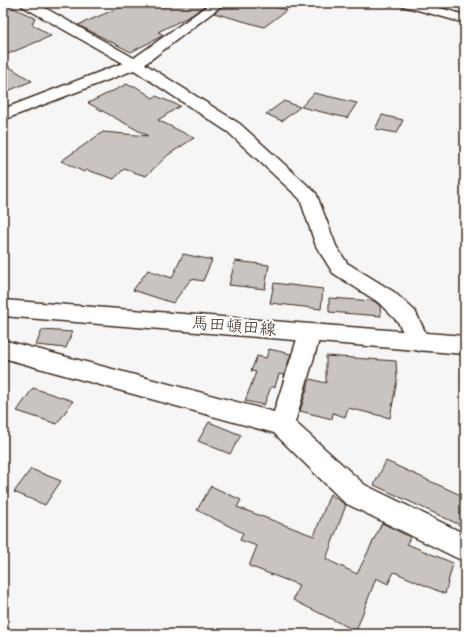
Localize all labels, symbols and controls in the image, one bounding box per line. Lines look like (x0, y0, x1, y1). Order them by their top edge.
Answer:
street label: 馬田頓田線 (191, 311, 277, 343)

